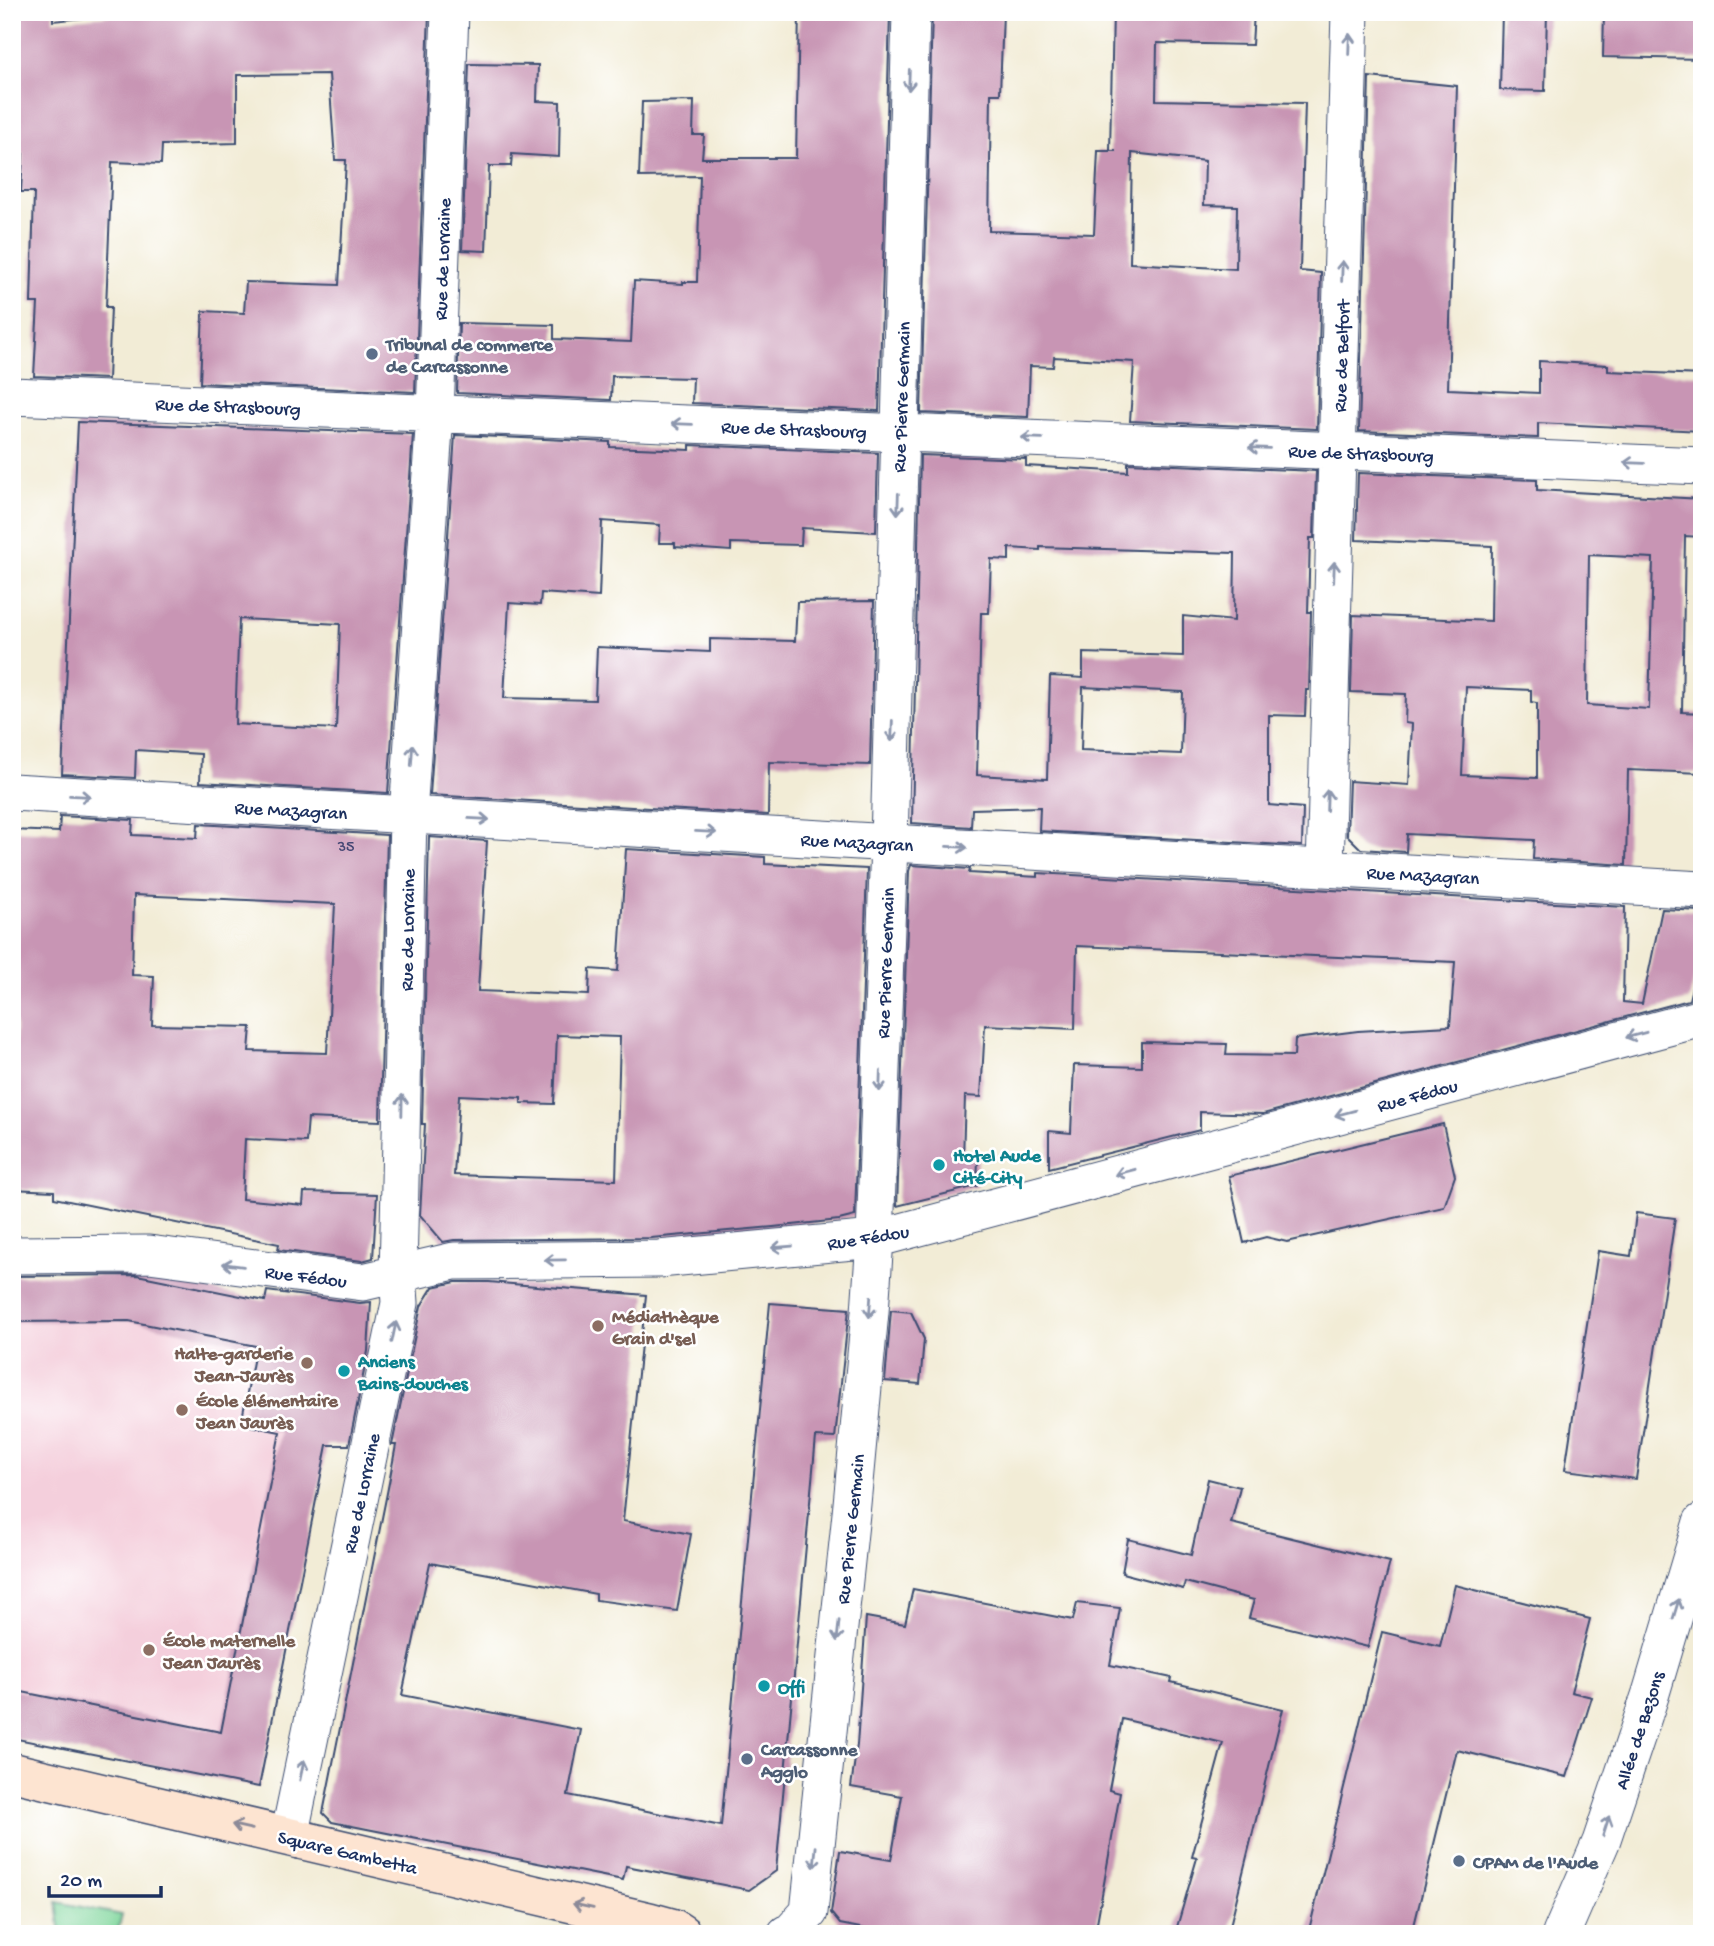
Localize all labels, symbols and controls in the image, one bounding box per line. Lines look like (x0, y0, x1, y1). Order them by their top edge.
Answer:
one-way arrow (1342, 33, 1356, 56)
one-way arrow (902, 69, 915, 92)
street label: Rue de Lorraine (431, 197, 458, 321)
one-way arrow (1336, 260, 1349, 283)
street label: Rue de Belfort (1330, 297, 1357, 413)
street label: Rue Pierre Germain (889, 321, 918, 473)
place label: Tribunal de commerce de Carcassonne (384, 335, 554, 380)
marker: Tribunal de commerce de Carcassonne (364, 346, 380, 362)
street label: Rue de Strasbourg (155, 394, 301, 423)
one-way arrow (671, 417, 694, 430)
street label: Rue de Strasbourg (721, 417, 867, 446)
one-way arrow (1021, 432, 1044, 445)
one-way arrow (1248, 441, 1271, 454)
street label: Rue de Strasbourg (1288, 441, 1434, 470)
one-way arrow (1622, 457, 1645, 470)
one-way arrow (891, 492, 904, 515)
one-way arrow (1327, 561, 1340, 584)
one-way arrow (885, 719, 898, 742)
one-way arrow (406, 744, 419, 767)
one-way arrow (1320, 788, 1333, 811)
one-way arrow (69, 790, 92, 803)
street label: Rue Mazagran (234, 798, 348, 827)
one-way arrow (467, 813, 490, 826)
one-way arrow (694, 826, 717, 839)
street label: Rue Mazagran (800, 830, 914, 859)
house number: 35 (337, 839, 354, 858)
one-way arrow (946, 841, 968, 854)
street label: Rue Mazagran (1366, 863, 1480, 892)
street label: Rue de Lorraine (397, 868, 422, 991)
street label: Rue Pierre Germain (873, 887, 902, 1039)
one-way arrow (1625, 1029, 1648, 1042)
one-way arrow (874, 1069, 887, 1092)
street label: Rue Fédou (1375, 1076, 1461, 1119)
one-way arrow (395, 1094, 409, 1117)
one-way arrow (1334, 1107, 1357, 1120)
place label: Hotel Aude Cité-City (952, 1146, 1042, 1191)
marker: Hotel Aude Cité-City (931, 1157, 947, 1173)
one-way arrow (1115, 1166, 1137, 1179)
street label: Rue Fédou (826, 1222, 911, 1257)
one-way arrow (771, 1241, 794, 1254)
one-way arrow (544, 1253, 567, 1267)
one-way arrow (223, 1259, 245, 1272)
street label: Rue Fédou (263, 1262, 348, 1295)
one-way arrow (863, 1295, 876, 1318)
place label: Médiathèque Grain d'sel (612, 1307, 720, 1352)
marker: Médiathèque Grain d'sel (590, 1318, 606, 1334)
one-way arrow (388, 1321, 402, 1344)
place label: Halte-garderie Jean-Jaurès (174, 1344, 294, 1389)
place label: Anciens Bains-douches (357, 1352, 469, 1397)
marker: Halte-garderie Jean-Jaurès (299, 1355, 315, 1371)
marker: Anciens Bains-douches (336, 1363, 352, 1379)
place label: École élémentaire Jean Jaurès (195, 1391, 339, 1436)
marker: École élémentaire Jean Jaurès (174, 1402, 190, 1418)
street label: Rue de Lorraine (339, 1431, 387, 1556)
street label: Rue Pierre Germain (833, 1453, 872, 1606)
one-way arrow (1670, 1599, 1683, 1621)
one-way arrow (832, 1619, 845, 1642)
place label: École maternelle Jean Jaurès (162, 1631, 296, 1676)
marker: École maternelle Jean Jaurès (141, 1642, 157, 1658)
street label: Allée de Bezons (1611, 1668, 1672, 1793)
marker: Offi (756, 1678, 772, 1694)
place label: Offi (778, 1678, 805, 1701)
place label: Carcassonne Agglo (760, 1740, 858, 1785)
marker: Carcassonne Agglo (739, 1751, 755, 1767)
one-way arrow (297, 1760, 310, 1782)
one-way arrow (1601, 1815, 1613, 1837)
one-way arrow (231, 1819, 254, 1833)
street label: Square Gambetta (275, 1827, 421, 1882)
one-way arrow (808, 1845, 821, 1868)
marker: CPAM de l'Aude (1451, 1853, 1467, 1869)
place label: CPAM de l'Aude (1472, 1853, 1599, 1876)
scale bar (49, 1855, 161, 1899)
text: 20 m (60, 1870, 102, 1895)
one-way arrow (572, 1899, 595, 1912)

